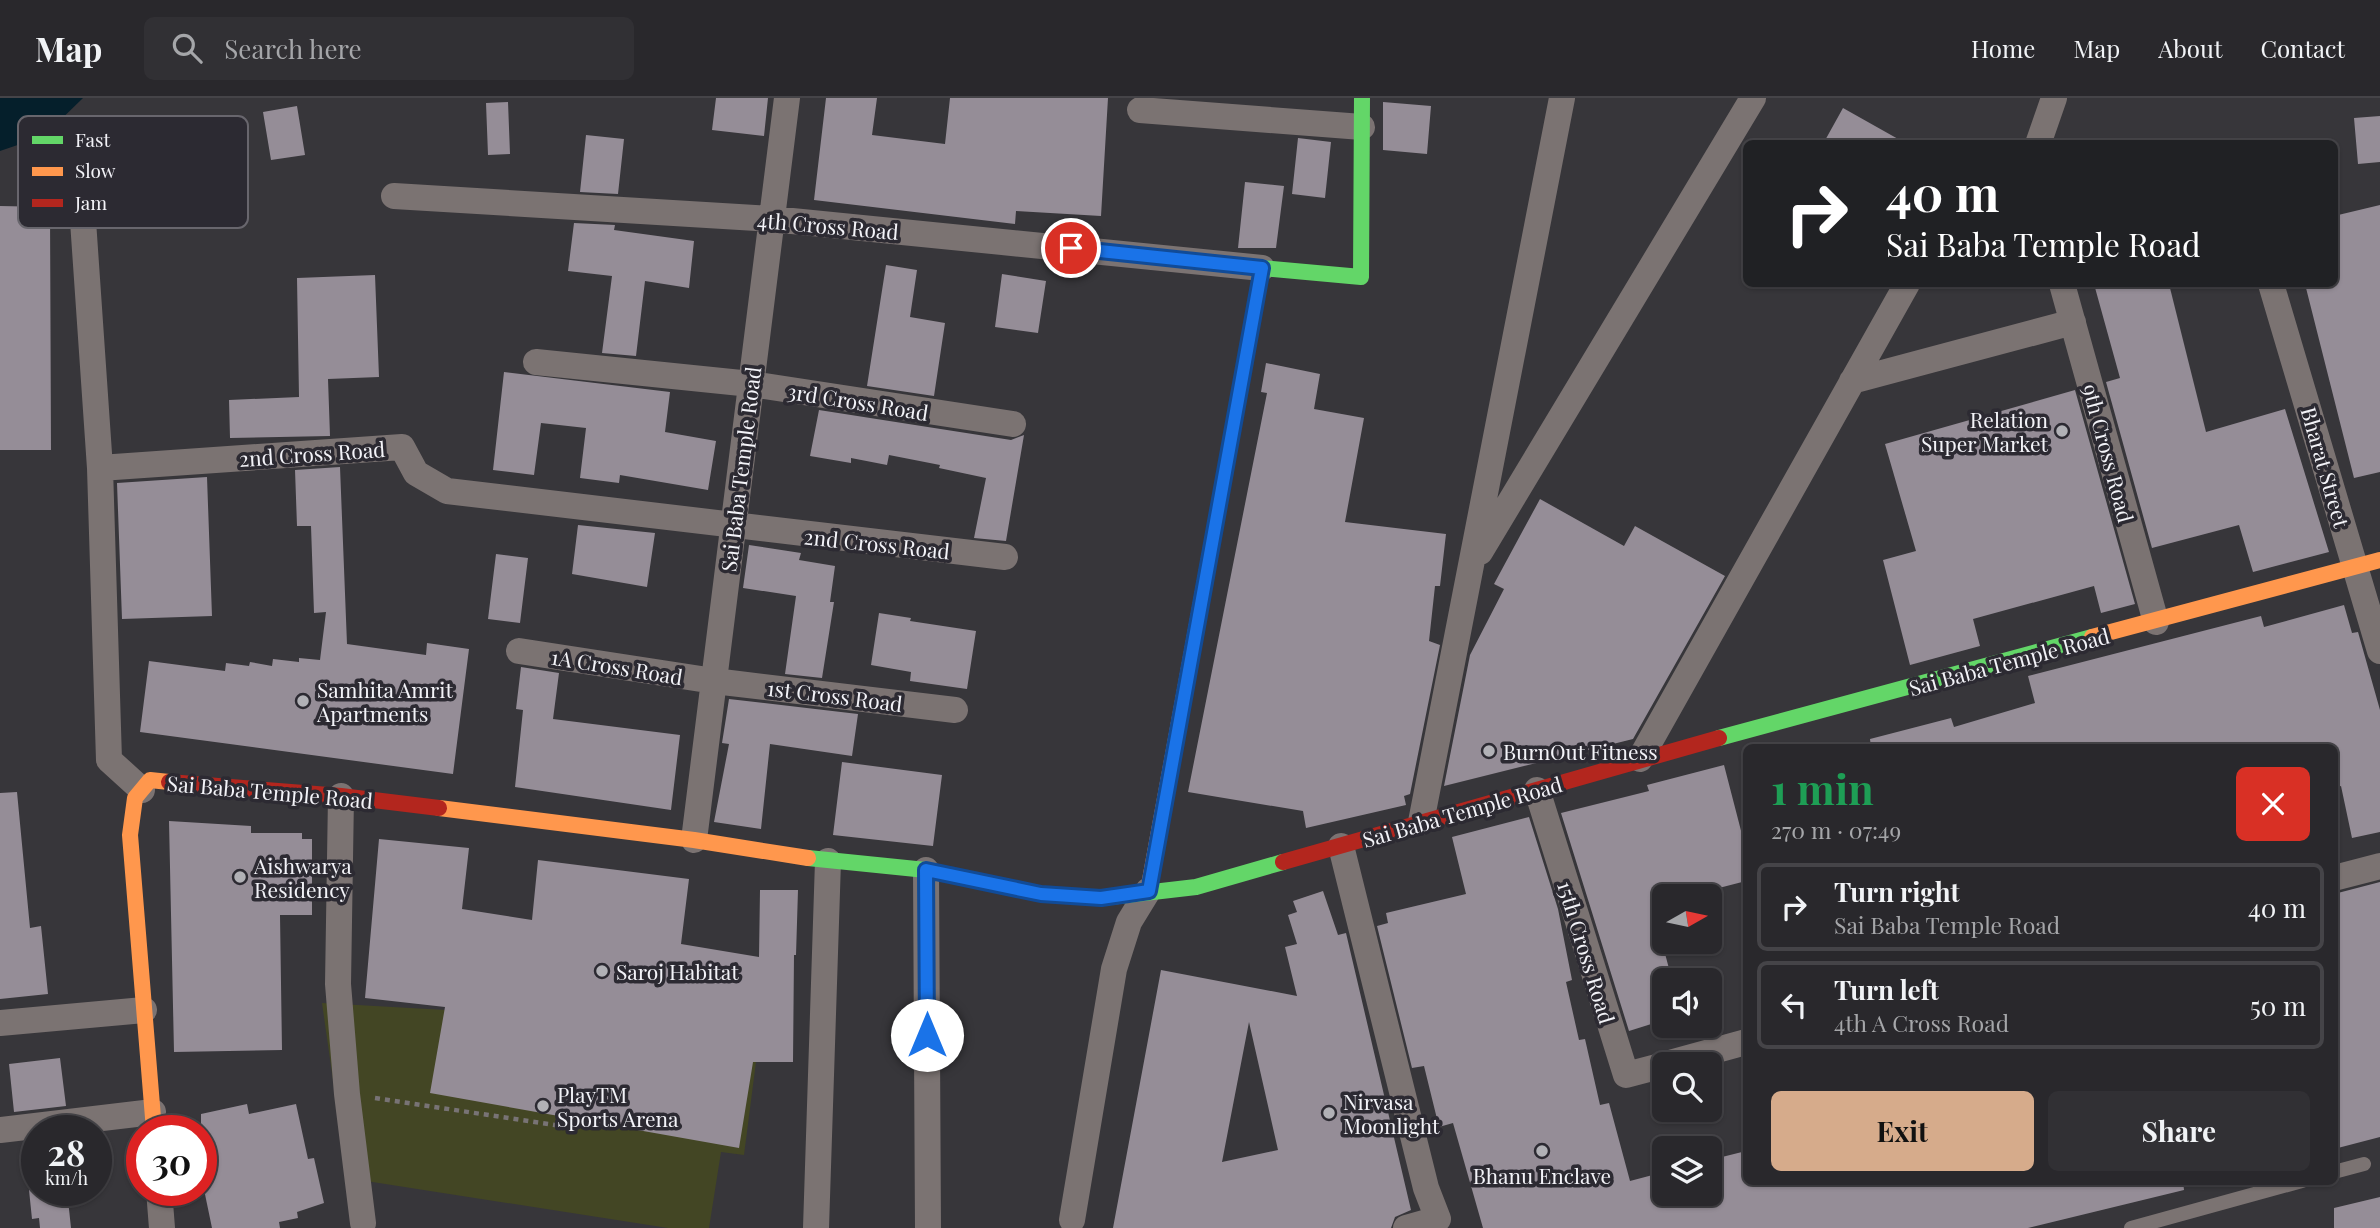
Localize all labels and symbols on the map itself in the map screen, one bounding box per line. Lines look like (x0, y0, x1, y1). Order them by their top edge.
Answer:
legend (18, 116, 248, 228)
text: Fast (75, 126, 111, 152)
text: Slow (75, 157, 116, 183)
text: Jam (74, 189, 107, 215)
street label: 4th Cross Road (756, 205, 900, 245)
pin (1041, 218, 1101, 278)
street label: Sai Baba Temple Road (714, 365, 766, 573)
street label: 3rd Cross Road (785, 376, 931, 426)
street label: 9th Cross Road (2077, 381, 2141, 525)
street label: Bharat Street (2295, 403, 2357, 531)
place label: Relation Super Market (1921, 405, 2049, 457)
marker: Relation Super Market (2054, 423, 2070, 439)
street label: 2nd Cross Road (238, 434, 386, 472)
street label: 2nd Cross Road (803, 521, 951, 565)
street label: Sai Baba Temple Road (1906, 621, 2112, 701)
street label: 1A Cross Road (549, 642, 685, 690)
street label: 1st Cross Road (766, 673, 904, 717)
place label: Samhita Amrit Apartments (316, 675, 453, 727)
marker: Samhita Amrit Apartments (295, 693, 311, 709)
place label: BurnOut Fitness (1503, 737, 1658, 765)
marker: BurnOut Fitness (1481, 743, 1497, 759)
street label: Sai Baba Temple Road (166, 768, 374, 814)
street label: Sai Baba Temple Road (1359, 769, 1565, 853)
place label: Aishwarya Residency (253, 851, 352, 903)
marker: Aishwarya Residency (232, 869, 248, 885)
street label: 15th Cross Road (1552, 877, 1622, 1027)
north arrow (1652, 884, 1722, 954)
place label: Saroj Habitat (616, 957, 739, 985)
marker: Saroj Habitat (594, 963, 610, 979)
position arrow (890, 998, 964, 1072)
place label: PlayTM Sports Arena (557, 1080, 679, 1132)
place label: Nirvasa Moonlight (1343, 1087, 1440, 1139)
marker: PlayTM Sports Arena (535, 1098, 551, 1114)
marker: Nirvasa Moonlight (1321, 1105, 1337, 1121)
speed limit sign: 30 (126, 1115, 217, 1206)
marker: Bhanu Enclave (1534, 1143, 1550, 1159)
place label: Bhanu Enclave (1473, 1161, 1611, 1189)

